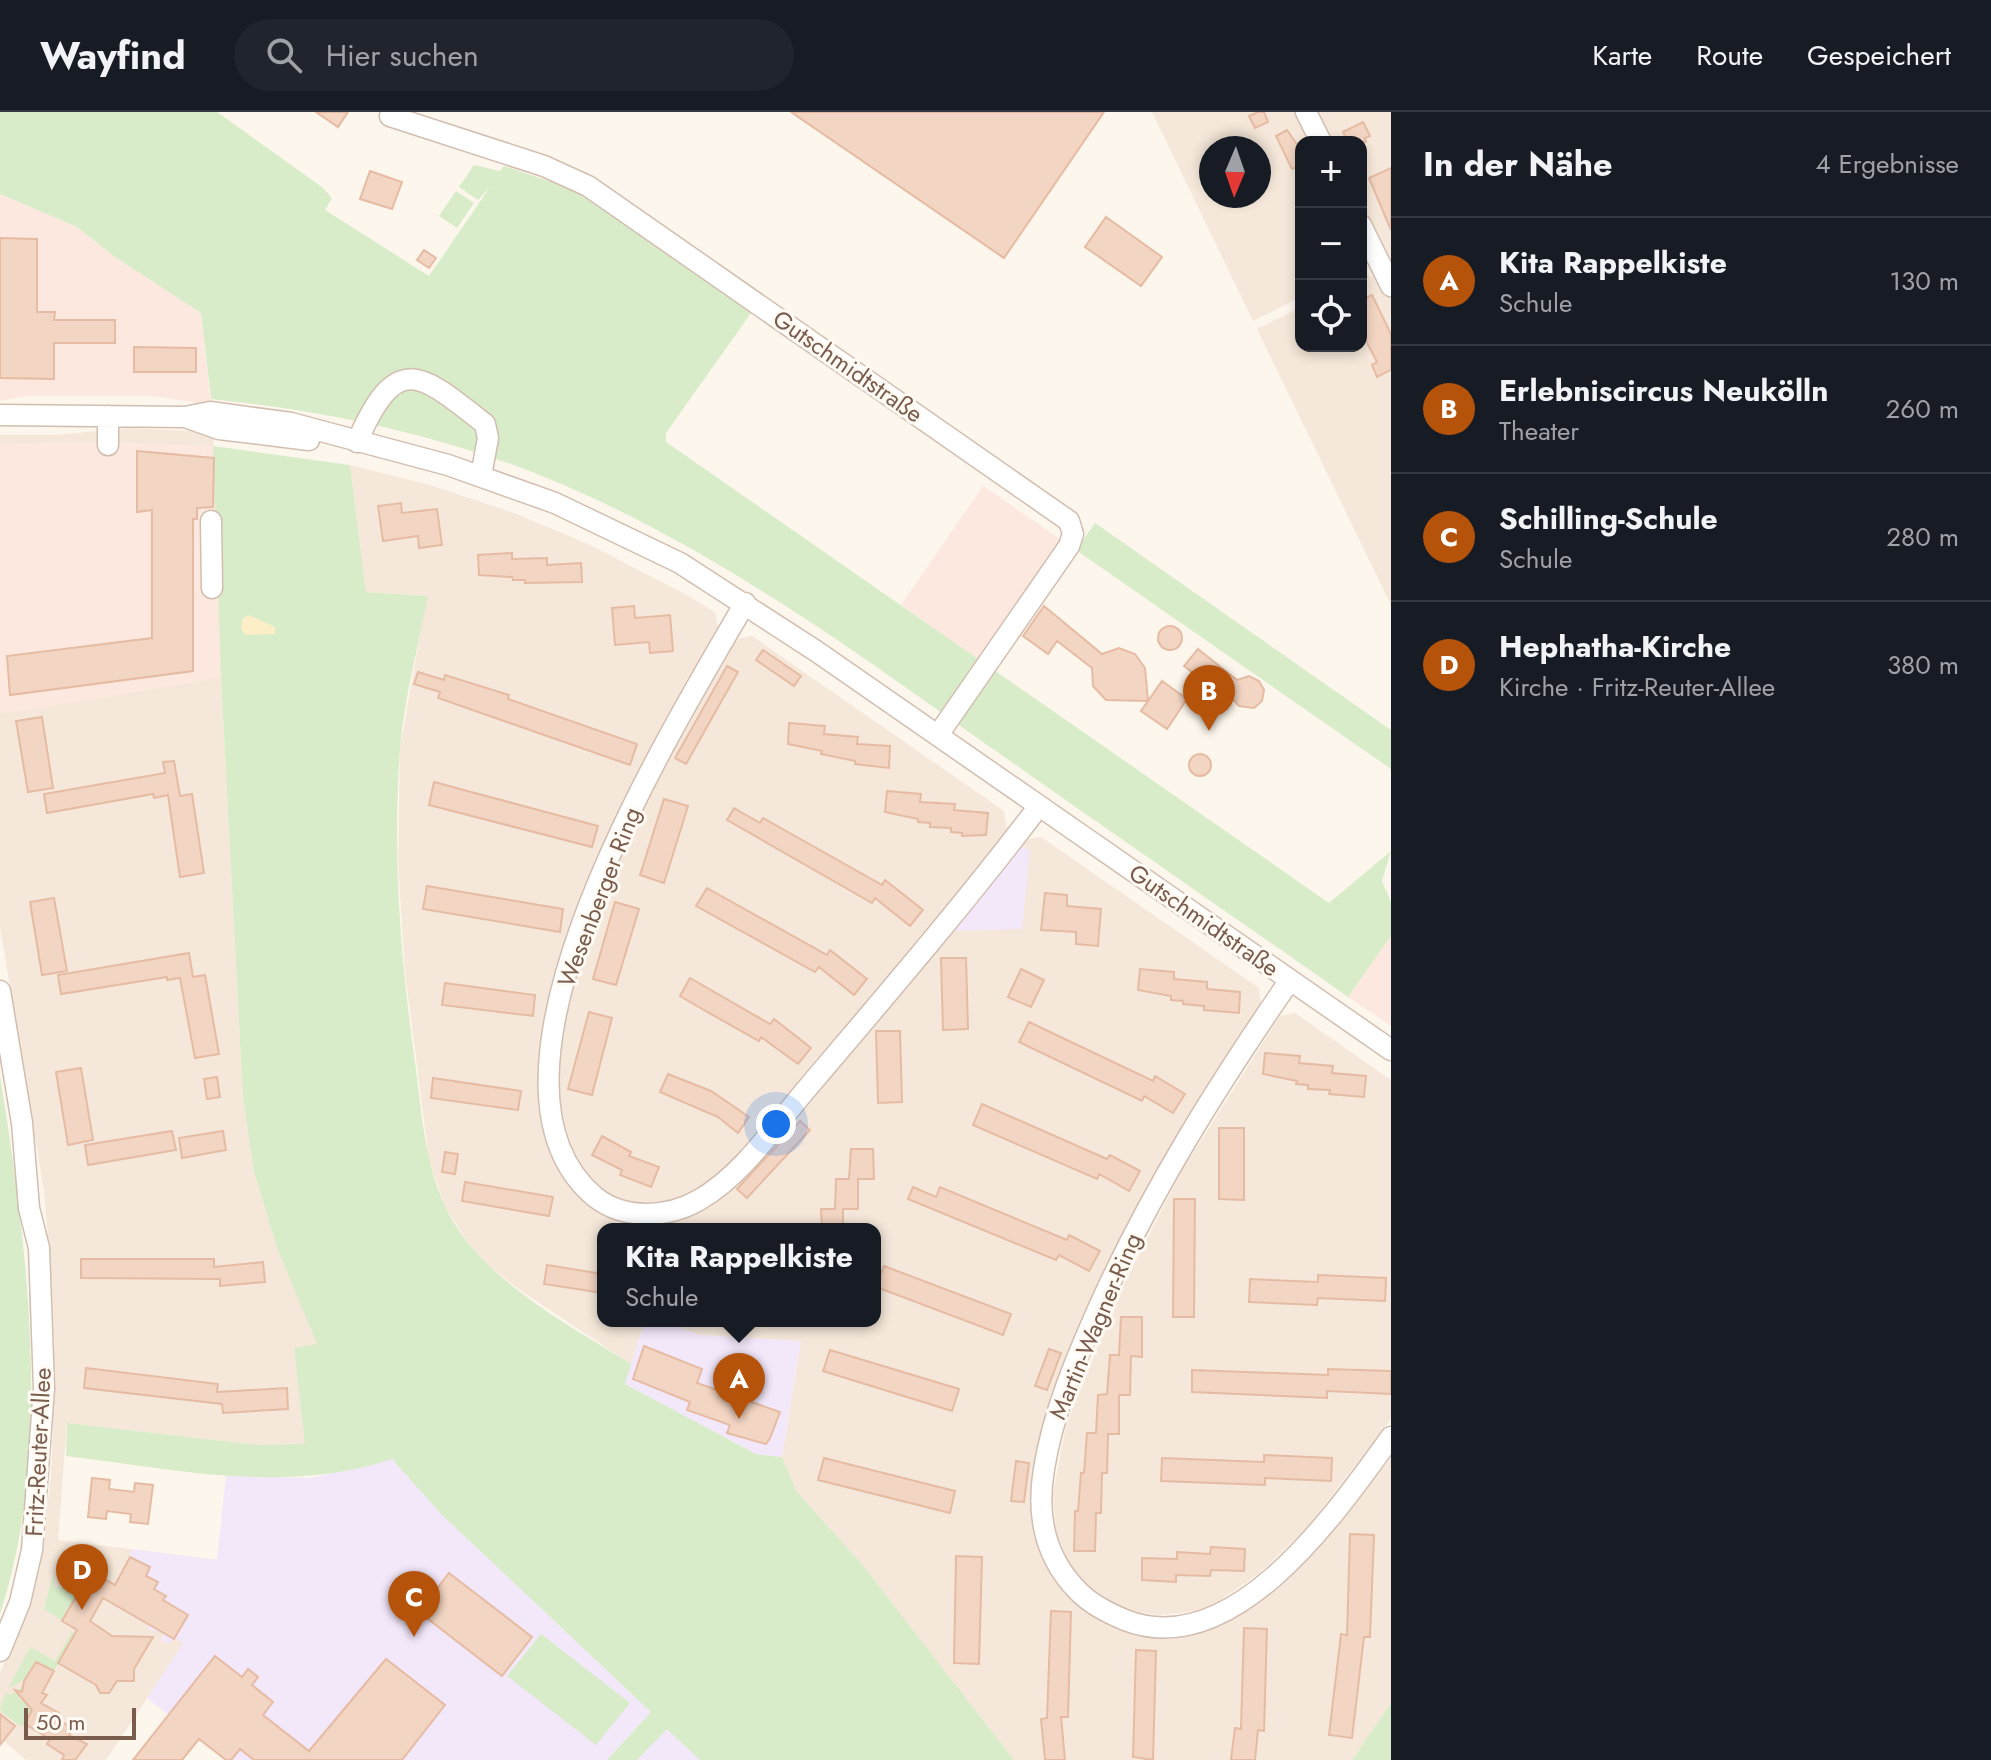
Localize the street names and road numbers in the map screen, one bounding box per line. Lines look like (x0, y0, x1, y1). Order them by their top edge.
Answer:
street label: Gutschmidtstraße (766, 301, 930, 431)
street label: Wesenberger Ring (549, 802, 649, 992)
street label: Gutschmidtstraße (1122, 855, 1286, 985)
street label: Martin-Wagner-Ring (1040, 1227, 1150, 1425)
street label: Fritz-Reuter-Allee (16, 1367, 60, 1537)

